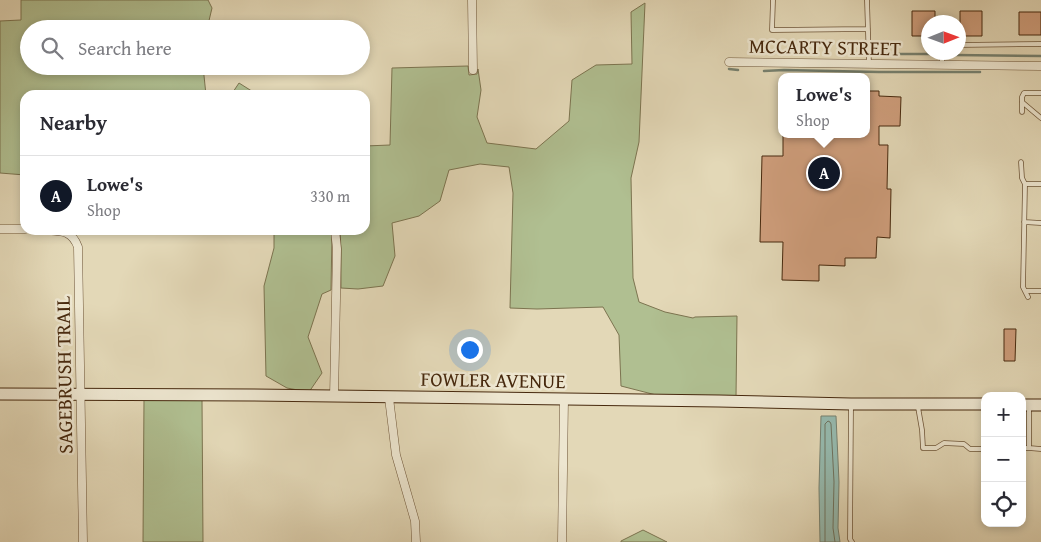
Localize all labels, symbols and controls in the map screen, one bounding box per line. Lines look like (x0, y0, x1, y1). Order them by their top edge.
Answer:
north arrow (921, 15, 966, 60)
search box (20, 20, 370, 75)
street label: MCCARTY STREET (749, 31, 901, 62)
icon: search (38, 34, 66, 62)
text: Search here (78, 34, 172, 62)
popup (778, 73, 870, 138)
text: Lowe's (796, 80, 852, 108)
text: Nearby (40, 107, 107, 138)
text: Shop (796, 108, 830, 132)
pin: A (808, 154, 840, 192)
text: Lowe's (87, 170, 143, 198)
text: A (51, 184, 61, 208)
text: 330 m (310, 184, 350, 208)
text: Shop (87, 198, 121, 222)
street label: SAGEBRUSH TRAIL (48, 296, 79, 454)
your location (457, 337, 483, 363)
street label: FOWLER AVENUE (420, 364, 566, 395)
map controls (981, 392, 1026, 527)
button: + (981, 392, 1026, 437)
button: − (981, 437, 1026, 482)
button: locate (981, 482, 1026, 527)

